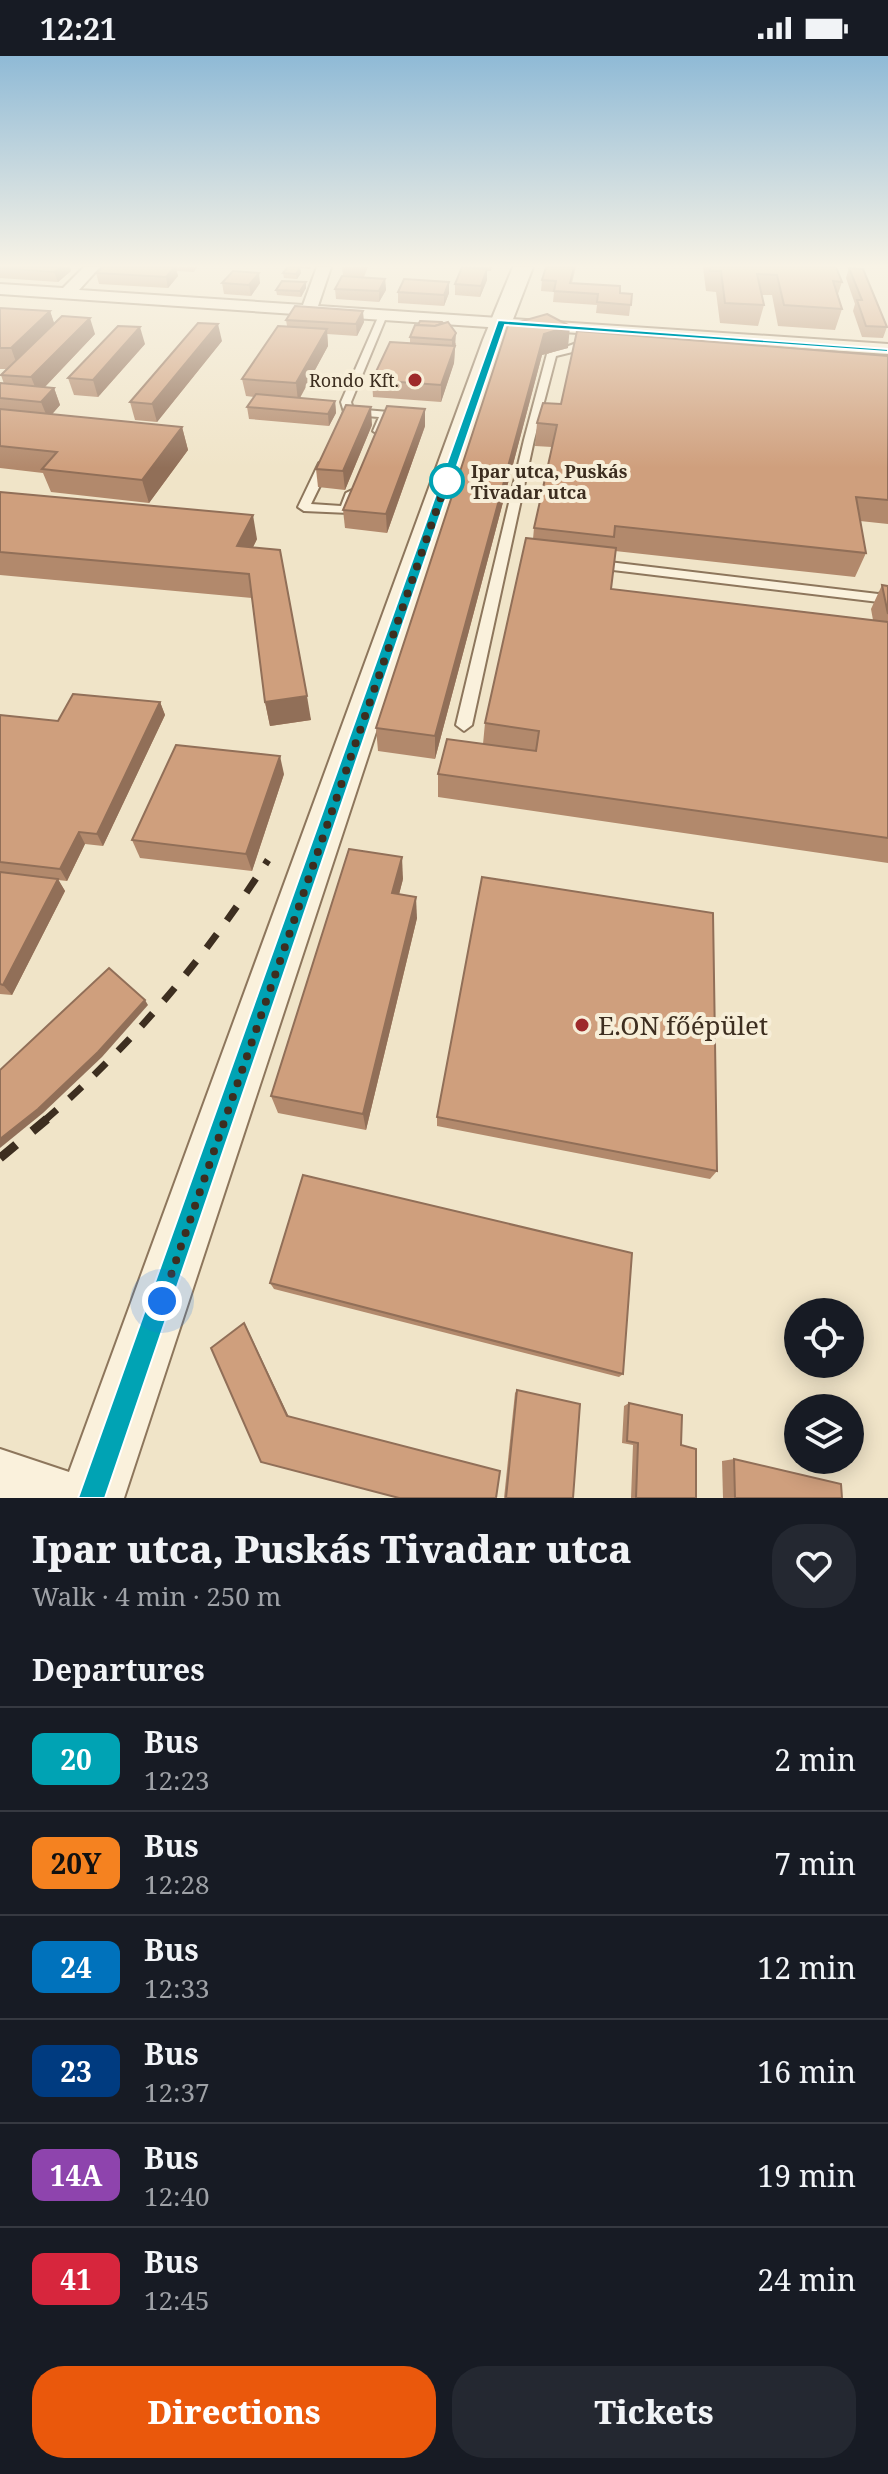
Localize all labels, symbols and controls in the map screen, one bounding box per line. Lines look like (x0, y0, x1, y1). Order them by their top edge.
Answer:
text: 12:21 (40, 8, 117, 49)
place label: Rondo Kft. (309, 368, 399, 392)
marker: Rondo Kft. (406, 371, 424, 389)
place label: Ipar utca, Puskás Tivadar utca (471, 459, 628, 504)
marker: Ipar utca, Puskás Tivadar utca (430, 464, 464, 498)
place label: E.ON főépület (598, 1007, 768, 1043)
marker: E.ON főépület (573, 1016, 591, 1034)
your location (142, 1281, 182, 1321)
map controls (784, 1298, 864, 1474)
button: locate (784, 1298, 864, 1378)
button: layers (784, 1394, 864, 1474)
text: Ipar utca, Puskás Tivadar utca (32, 1522, 632, 1574)
button: heart (772, 1524, 856, 1608)
text: Walk · 4 min · 250 m (32, 1578, 281, 1614)
text: Departures (32, 1649, 205, 1690)
text: Bus (144, 1721, 199, 1762)
text: 2 min (774, 1739, 856, 1780)
text: 20 (60, 1740, 92, 1778)
text: 12:23 (144, 1762, 210, 1798)
text: Bus (144, 1825, 199, 1866)
text: 7 min (774, 1843, 856, 1884)
text: 20Y (50, 1844, 102, 1882)
text: 12:28 (144, 1866, 210, 1902)
text: Bus (144, 1929, 199, 1970)
text: 12 min (757, 1947, 856, 1988)
text: 24 (60, 1948, 92, 1986)
text: 12:33 (144, 1970, 210, 2006)
text: Bus (144, 2033, 199, 2074)
text: 16 min (757, 2051, 856, 2092)
text: 23 (60, 2052, 92, 2090)
text: 12:37 (144, 2074, 210, 2110)
text: Bus (144, 2137, 199, 2178)
text: 19 min (757, 2155, 856, 2196)
text: 14A (50, 2156, 102, 2194)
text: 12:40 (144, 2178, 210, 2214)
text: Bus (144, 2241, 199, 2282)
text: 24 min (757, 2259, 856, 2300)
text: 41 (60, 2260, 92, 2298)
text: 12:45 (144, 2282, 210, 2318)
button: Directions (32, 2366, 436, 2458)
button: Tickets (452, 2366, 856, 2458)

